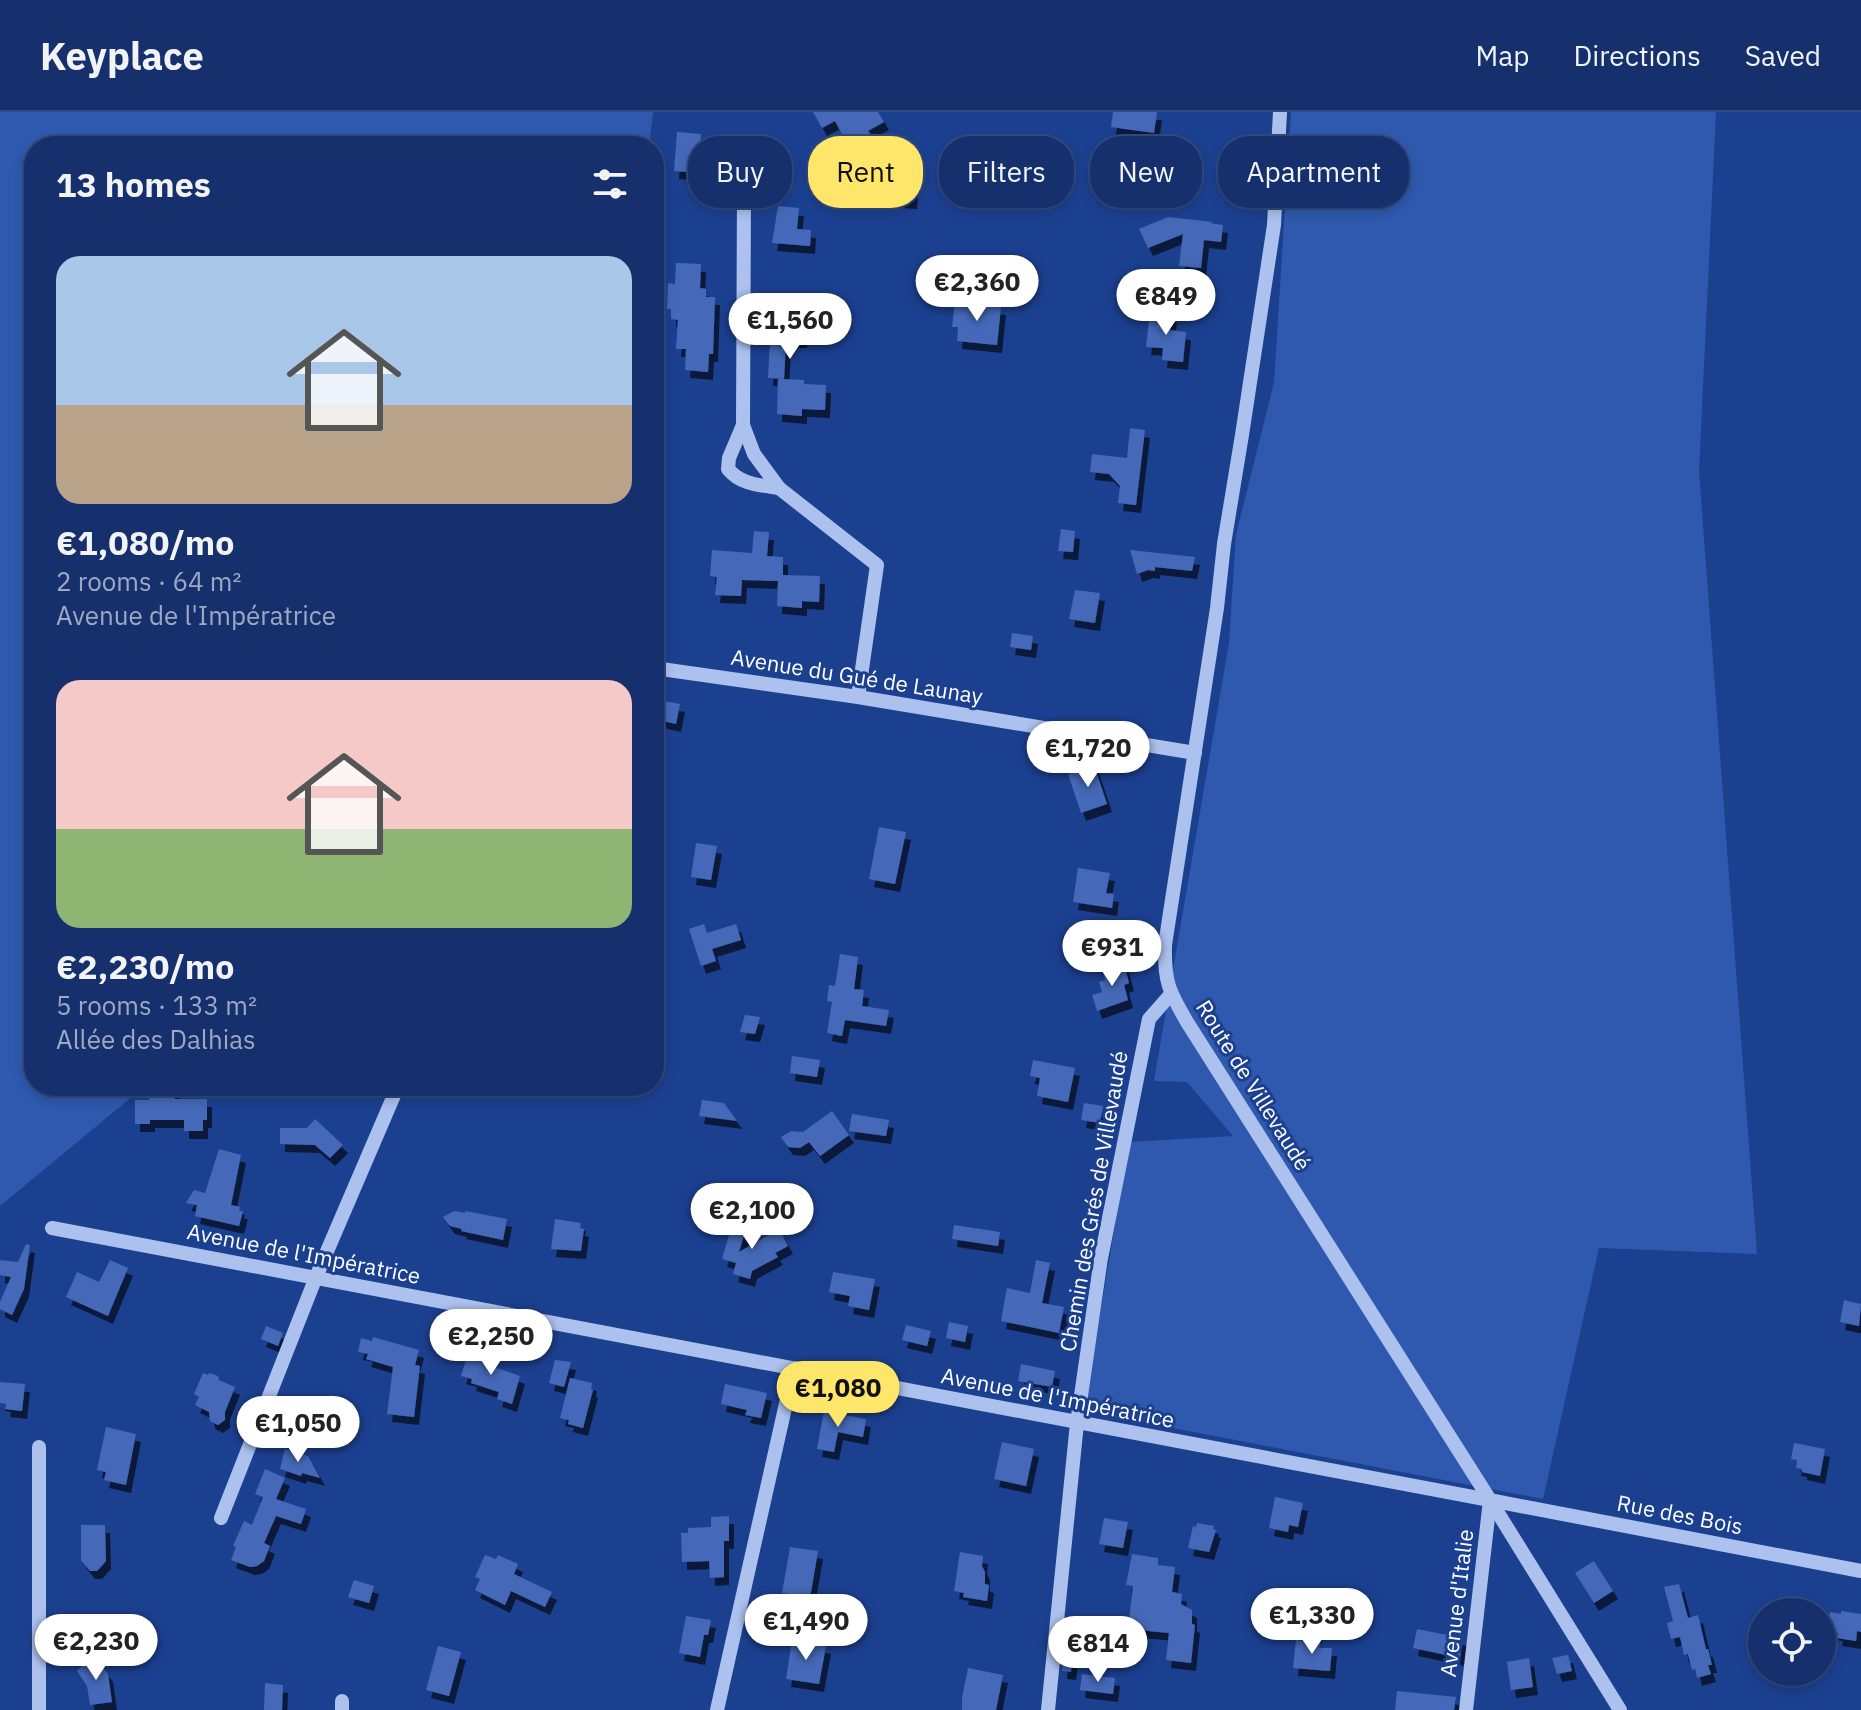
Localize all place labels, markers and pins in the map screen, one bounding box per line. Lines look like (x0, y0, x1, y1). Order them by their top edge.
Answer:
pin: €2,360 (912, 255, 1042, 323)
pin: €849 (1119, 269, 1213, 337)
pin: €1,560 (725, 293, 855, 361)
pin: €1,720 (1023, 721, 1153, 789)
pin: €931 (1065, 920, 1159, 988)
pin: €2,100 (687, 1183, 817, 1251)
pin: €2,250 (426, 1309, 556, 1377)
pin: €1,080 (773, 1361, 903, 1429)
pin: €1,050 (233, 1396, 363, 1464)
pin: €1,330 (1247, 1588, 1377, 1656)
pin: €1,490 (741, 1594, 871, 1662)
pin: €2,230 (31, 1614, 161, 1682)
pin: €814 (1051, 1616, 1145, 1684)

